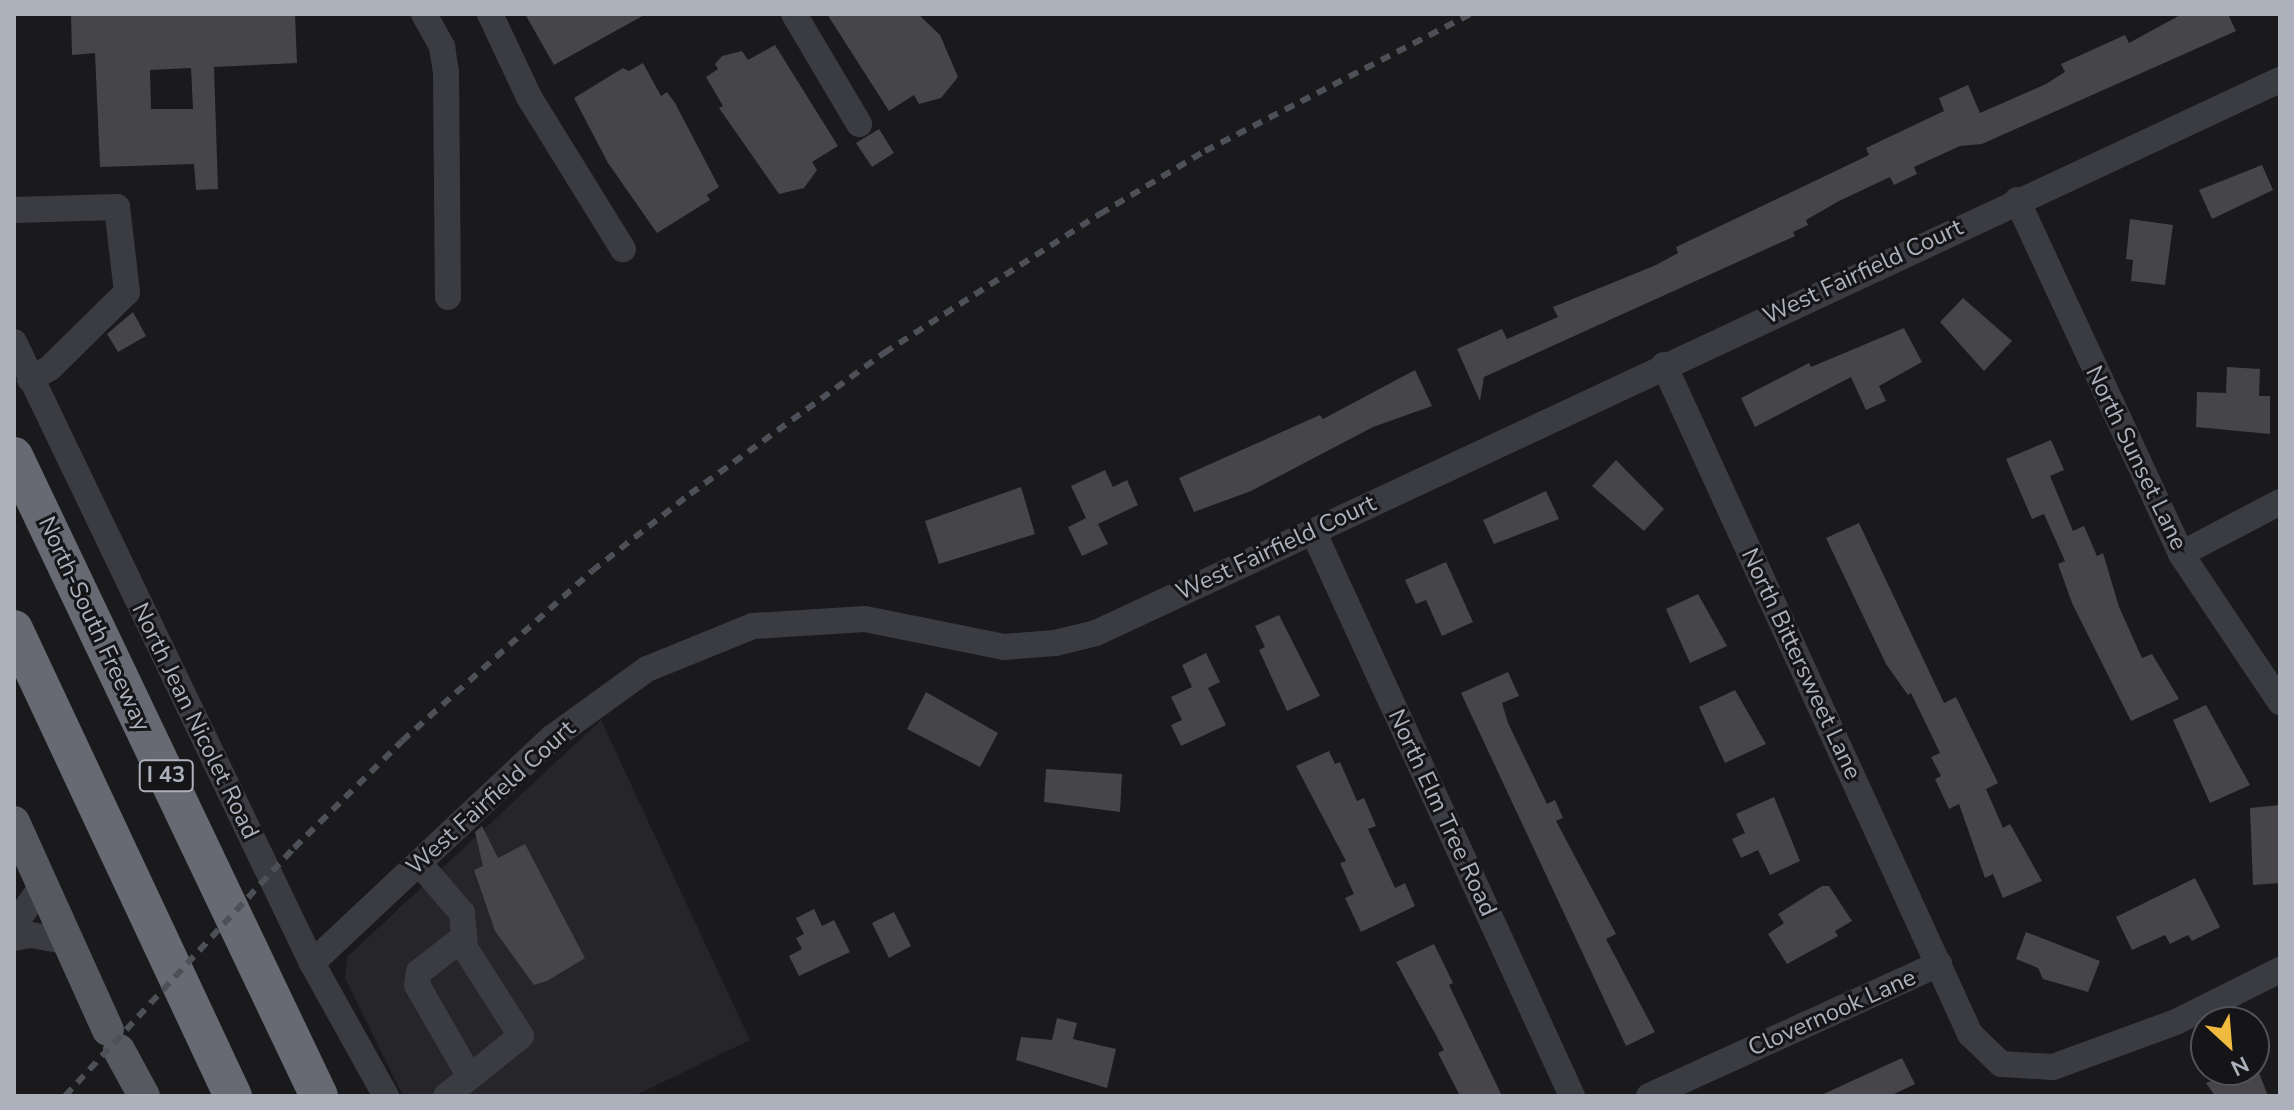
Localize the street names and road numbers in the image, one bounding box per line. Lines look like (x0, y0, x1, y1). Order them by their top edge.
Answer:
street label: West Fairfield Court (1759, 213, 1967, 331)
street label: North Sunset Lane (2079, 361, 2193, 555)
street label: West Fairfield Court (1172, 489, 1380, 607)
street label: North-South Freeway (32, 512, 156, 736)
street label: North Bittersweet Lane (1735, 544, 1867, 784)
street label: North Jean Nicolet Road (125, 598, 265, 844)
street label: North Elm Tree Road (1381, 705, 1503, 921)
street label: West Fairfield Court (401, 715, 581, 881)
road number: I 43 (138, 758, 194, 794)
street label: Clovernook Lane (1744, 963, 1920, 1063)

